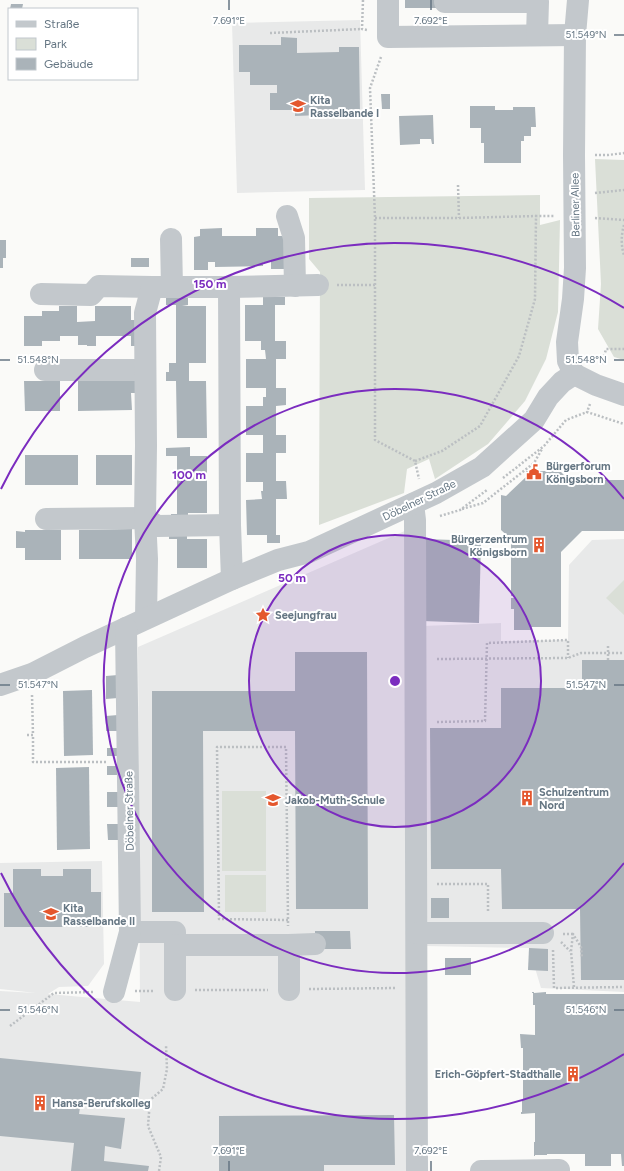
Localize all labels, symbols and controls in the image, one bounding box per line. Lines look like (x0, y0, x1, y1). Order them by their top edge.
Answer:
legend (8, 8, 138, 80)
text: 7.691°E (213, 14, 245, 27)
text: 7.692°E (414, 14, 448, 27)
text: Straße (44, 17, 80, 31)
text: 51.549°N (565, 28, 607, 41)
text: Park (44, 37, 67, 51)
text: Gebäude (44, 57, 94, 71)
place label: Kita Rasselbande I (310, 94, 379, 120)
school or university icon: Kita Rasselbande I (289, 97, 307, 115)
street label: Berliner Allee (568, 173, 583, 237)
text: 150 m (193, 277, 227, 291)
text: 51.548°N (17, 353, 59, 366)
text: 51.548°N (565, 353, 607, 366)
place label: Bürgerforum Königsborn (546, 460, 611, 486)
public building icon: Bürgerforum Königsborn (525, 463, 543, 481)
text: 100 m (172, 468, 206, 482)
street label: Döbelner Straße (380, 477, 458, 524)
place label: Bürgerzentrum Königsborn (451, 533, 527, 559)
building icon: Bürgerzentrum Königsborn (530, 536, 548, 554)
text: 50 m (278, 571, 306, 585)
place icon: Seejungfrau (254, 606, 272, 624)
place label: Seejungfrau (275, 609, 337, 622)
centre of rings (388, 674, 402, 688)
text: 51.547°N (18, 678, 58, 691)
text: 51.547°N (566, 678, 606, 691)
street label: Döbelner Straße (122, 771, 137, 851)
place label: Schulzentrum Nord (539, 786, 609, 812)
building icon: Schulzentrum Nord (518, 789, 536, 807)
school or university icon: Jakob-Muth-Schule (264, 791, 282, 809)
place label: Jakob-Muth-Schule (285, 794, 385, 807)
place label: Kita Rasselbande II (63, 902, 135, 928)
school or university icon: Kita Rasselbande II (42, 905, 60, 923)
text: 51.546°N (17, 1003, 59, 1016)
text: 51.546°N (565, 1003, 607, 1016)
building icon: Erich-Göpfert-Stadthalle (564, 1065, 582, 1083)
place label: Erich-Göpfert-Stadthalle (435, 1068, 561, 1081)
building icon: Hansa-Berufskolleg (31, 1094, 49, 1112)
place label: Hansa-Berufskolleg (52, 1097, 151, 1110)
text: 7.691°E (213, 1144, 245, 1157)
text: 7.692°E (414, 1144, 448, 1157)

